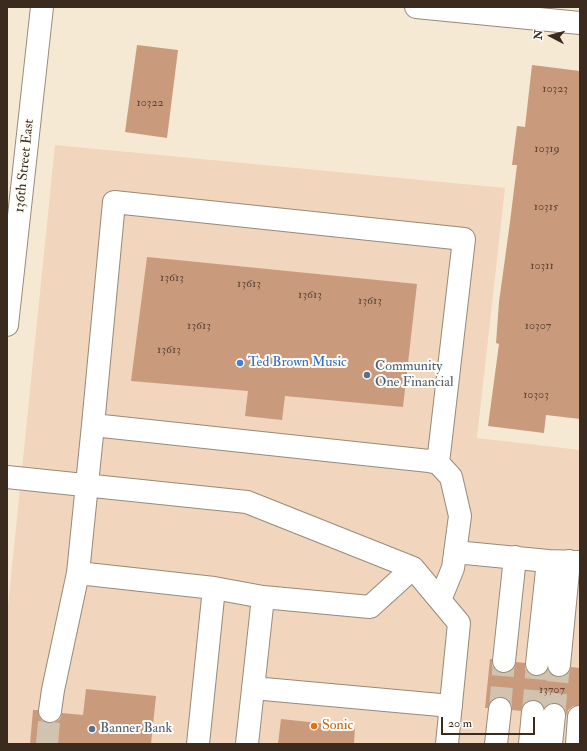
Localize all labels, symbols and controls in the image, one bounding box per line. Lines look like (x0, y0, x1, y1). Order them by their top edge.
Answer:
north arrow (531, 16, 571, 56)
text: N (532, 29, 546, 40)
house number: 10323 (542, 82, 568, 96)
house number: 10322 (136, 96, 164, 110)
street label: 136th Street East (12, 118, 38, 214)
house number: 10319 (534, 142, 560, 156)
house number: 10315 (534, 200, 558, 214)
house number: 10311 (530, 259, 554, 273)
house number: 13613 (160, 271, 184, 285)
house number: 13613 (237, 277, 261, 291)
house number: 13613 (298, 288, 322, 302)
house number: 13613 (358, 294, 382, 308)
house number: 13613 (187, 319, 211, 333)
house number: 10307 (525, 319, 551, 333)
house number: 13613 (157, 343, 181, 357)
place label: Ted Brown Music (248, 355, 347, 371)
marker: Ted Brown Music (235, 358, 245, 368)
place label: Community One Financial (375, 359, 454, 392)
marker: Community One Financial (362, 370, 372, 380)
house number: 10303 (523, 388, 549, 402)
house number: 13707 (539, 683, 565, 697)
scale bar (443, 709, 537, 735)
text: 20 m (448, 716, 472, 731)
place label: Sonic (322, 718, 353, 734)
place label: Banner Bank (100, 721, 172, 737)
marker: Sonic (309, 721, 319, 731)
marker: Banner Bank (87, 724, 97, 734)

